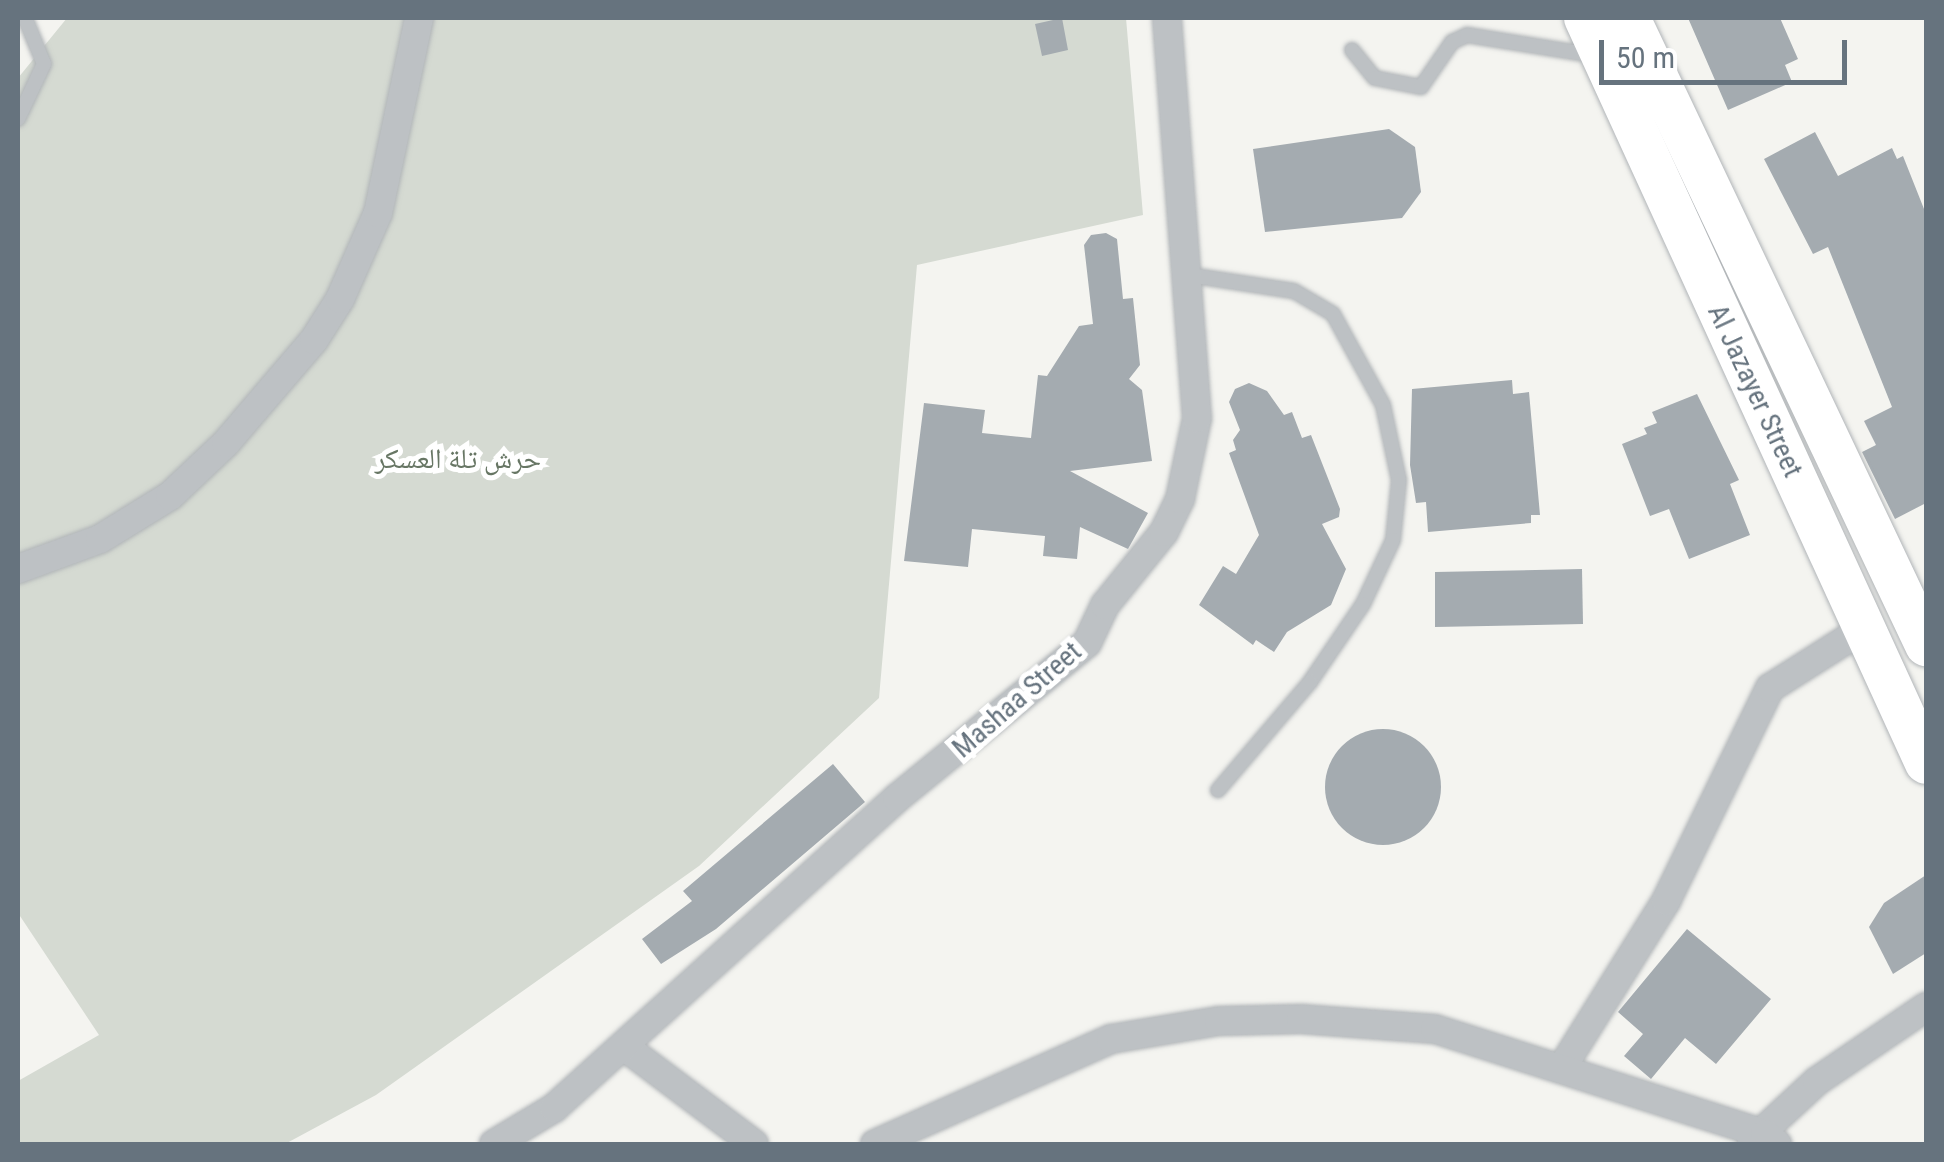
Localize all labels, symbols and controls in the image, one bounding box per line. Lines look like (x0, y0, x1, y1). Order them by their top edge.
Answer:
scale bar (1604, 20, 1852, 82)
text: 50 m (1616, 40, 1675, 75)
street label: Al Jazayer Street (1700, 299, 1810, 483)
park label: حرش تلة العسكر (375, 442, 541, 476)
street label: Mashaa Street (946, 635, 1088, 765)

